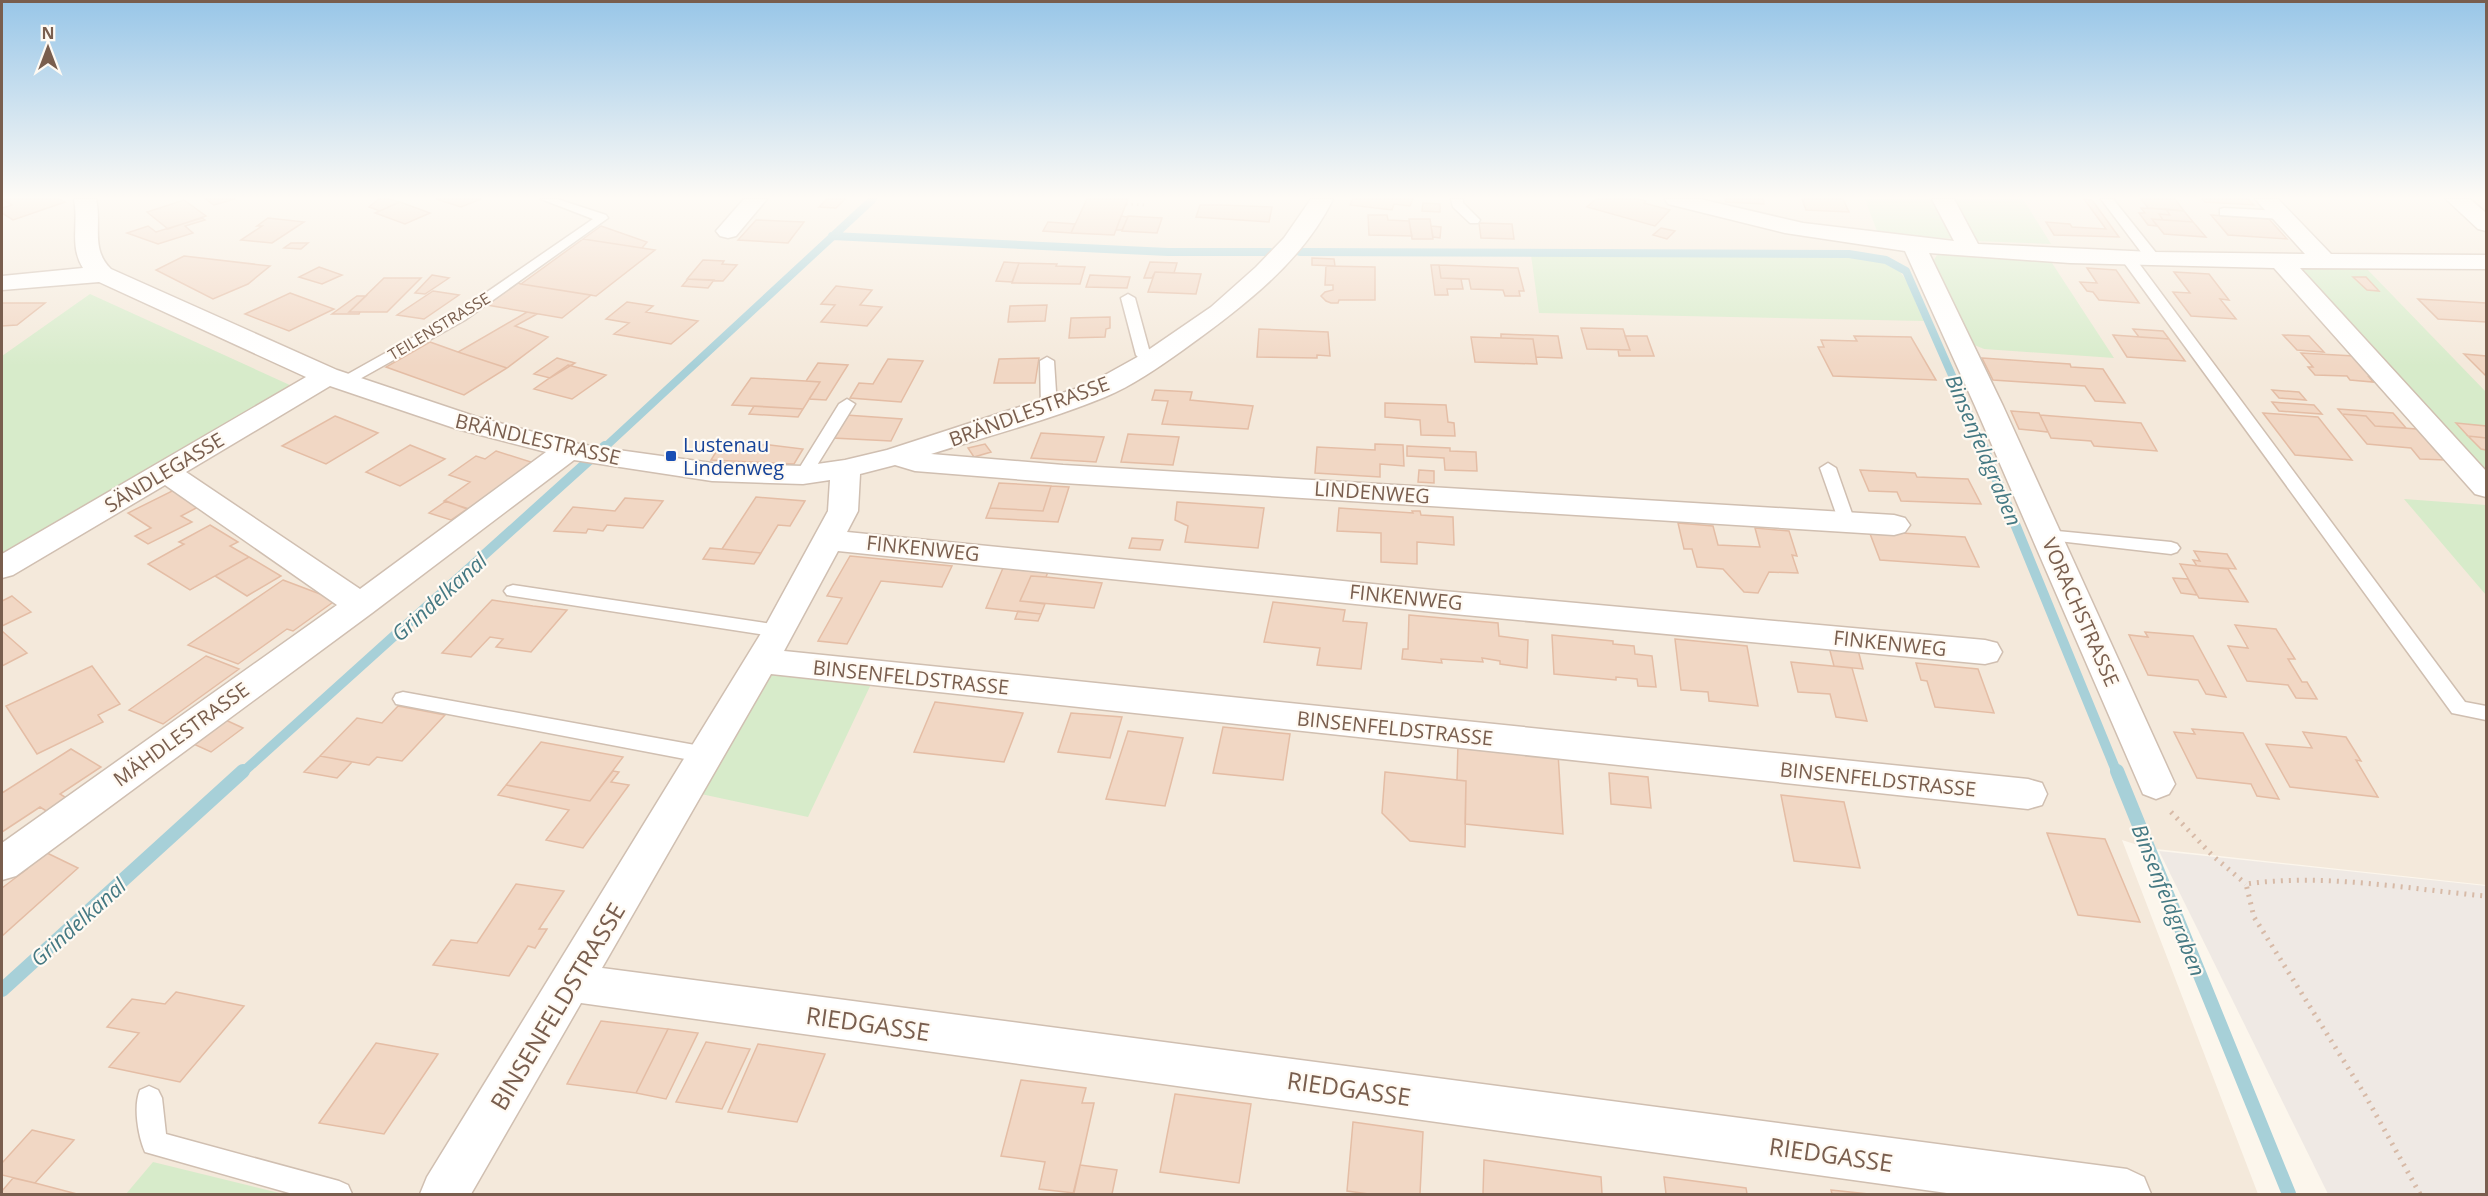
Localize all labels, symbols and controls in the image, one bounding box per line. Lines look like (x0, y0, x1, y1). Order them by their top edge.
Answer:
north arrow (18, 18, 78, 78)
text: N (41, 22, 55, 44)
street label: TEILENSTRASSE (384, 287, 494, 365)
street label: BRÄNDLESTRASSE (945, 369, 1113, 453)
water label: Binsenfeldgraben (1939, 370, 2029, 530)
street label: BRÄNDLESTRASSE (453, 407, 623, 471)
street label: SÄNDLEGASSE (99, 426, 229, 518)
place label: Lustenau Lindenweg (683, 431, 784, 481)
marker: Lustenau Lindenweg (664, 449, 678, 463)
street label: LINDENWEG (1313, 474, 1431, 510)
street label: FINKENWEG (865, 529, 981, 567)
street label: VORACHSTRASSE (2036, 533, 2126, 691)
water label: Grindelkanal (385, 546, 493, 647)
street label: FINKENWEG (1348, 578, 1464, 616)
street label: FINKENWEG (1832, 624, 1948, 662)
street label: BINSENFELDSTRASSE (812, 653, 1010, 701)
street label: MÄHDLESTRASSE (108, 676, 254, 792)
street label: BINSENFELDSTRASSE (1296, 704, 1494, 752)
street label: BINSENFELDSTRASSE (1779, 755, 1977, 803)
water label: Binsenfeldgraben (2126, 820, 2212, 980)
water label: Grindelkanal (24, 871, 132, 972)
street label: BINSENFELDSTRASSE (482, 896, 632, 1116)
street label: RIEDGASSE (804, 998, 932, 1048)
street label: RIEDGASSE (1285, 1063, 1413, 1113)
street label: RIEDGASSE (1767, 1129, 1895, 1179)

